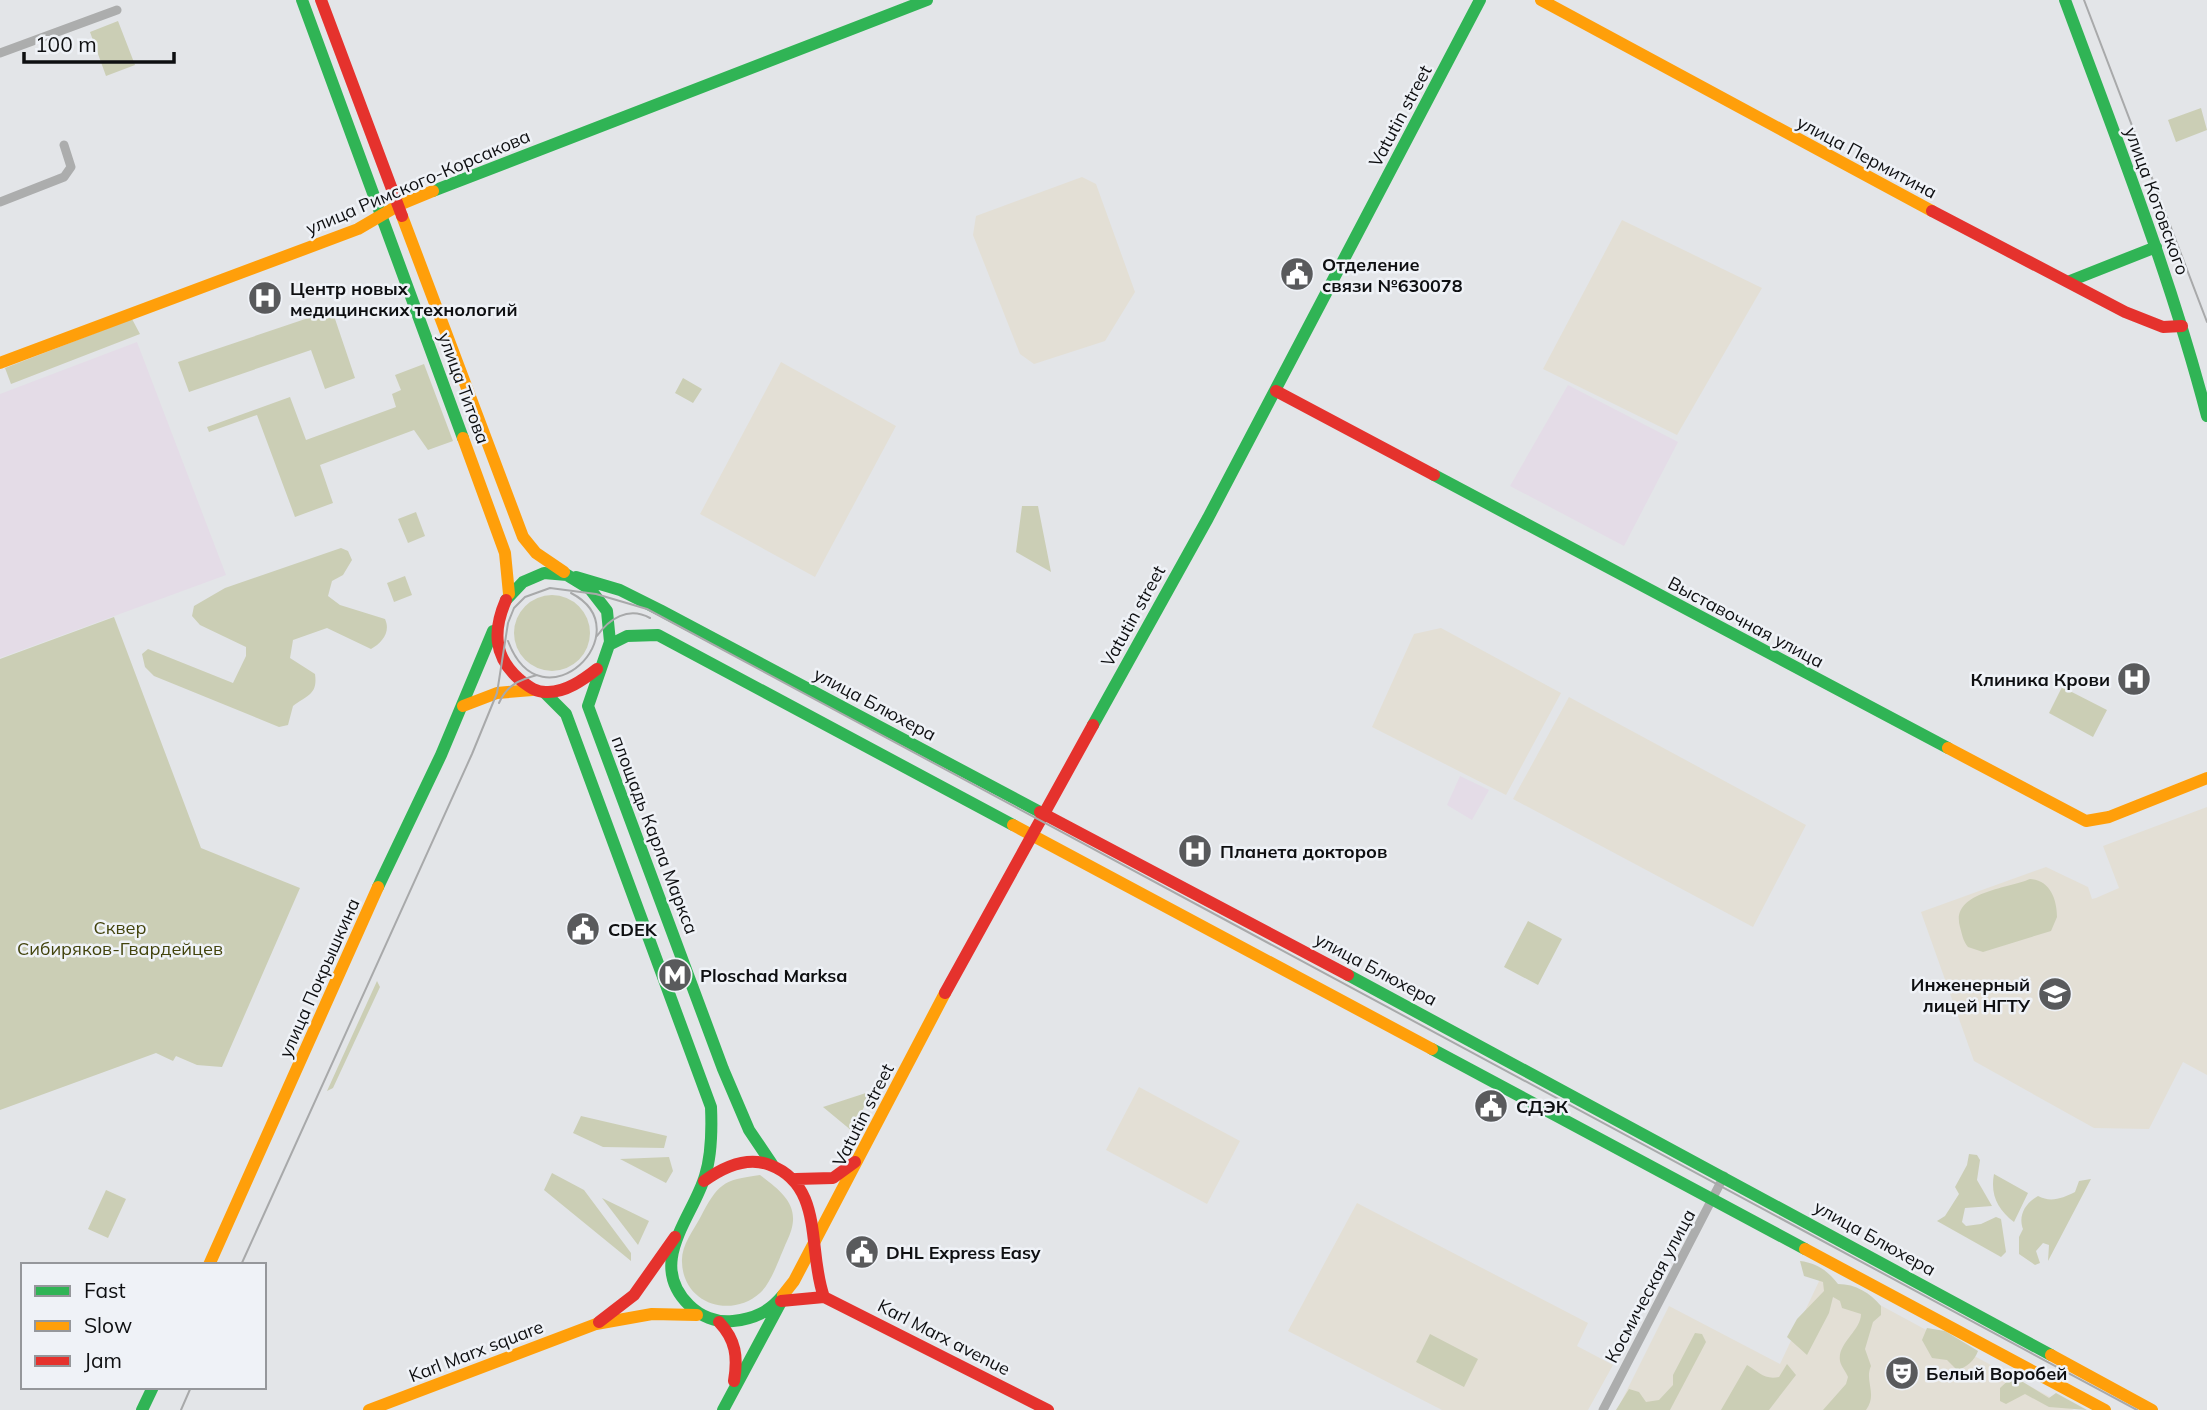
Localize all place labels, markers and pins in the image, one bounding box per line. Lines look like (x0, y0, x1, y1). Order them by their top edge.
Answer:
place label: Отделение связи №630078 (1322, 253, 1463, 297)
public building icon: Отделение связи №630078 (1278, 255, 1316, 293)
place label: Центр новых медицинских технологий (290, 277, 517, 321)
hospital icon: Центр новых медицинских технологий (246, 279, 284, 317)
hospital icon: Клиника Крови (2115, 660, 2153, 698)
place label: Клиника Крови (1971, 668, 2110, 691)
hospital icon: Планета докторов (1176, 832, 1214, 870)
place label: Планета докторов (1220, 840, 1387, 863)
public building icon: CDEK (564, 910, 602, 948)
place label: CDEK (608, 918, 658, 941)
metro station icon: Ploschad Marksa (656, 956, 694, 994)
place label: Ploschad Marksa (700, 964, 847, 987)
place label: Инженерный лицей НГТУ (1911, 973, 2031, 1017)
school or university icon: Инженерный лицей НГТУ (2036, 975, 2074, 1013)
public building icon: СДЭК (1472, 1087, 1510, 1125)
place label: СДЭК (1516, 1095, 1569, 1118)
public building icon: DHL Express Easy (843, 1233, 881, 1271)
place label: DHL Express Easy (886, 1241, 1041, 1264)
theatre icon: Белый Воробей (1883, 1354, 1921, 1392)
place label: Белый Воробей (1926, 1362, 2067, 1385)

